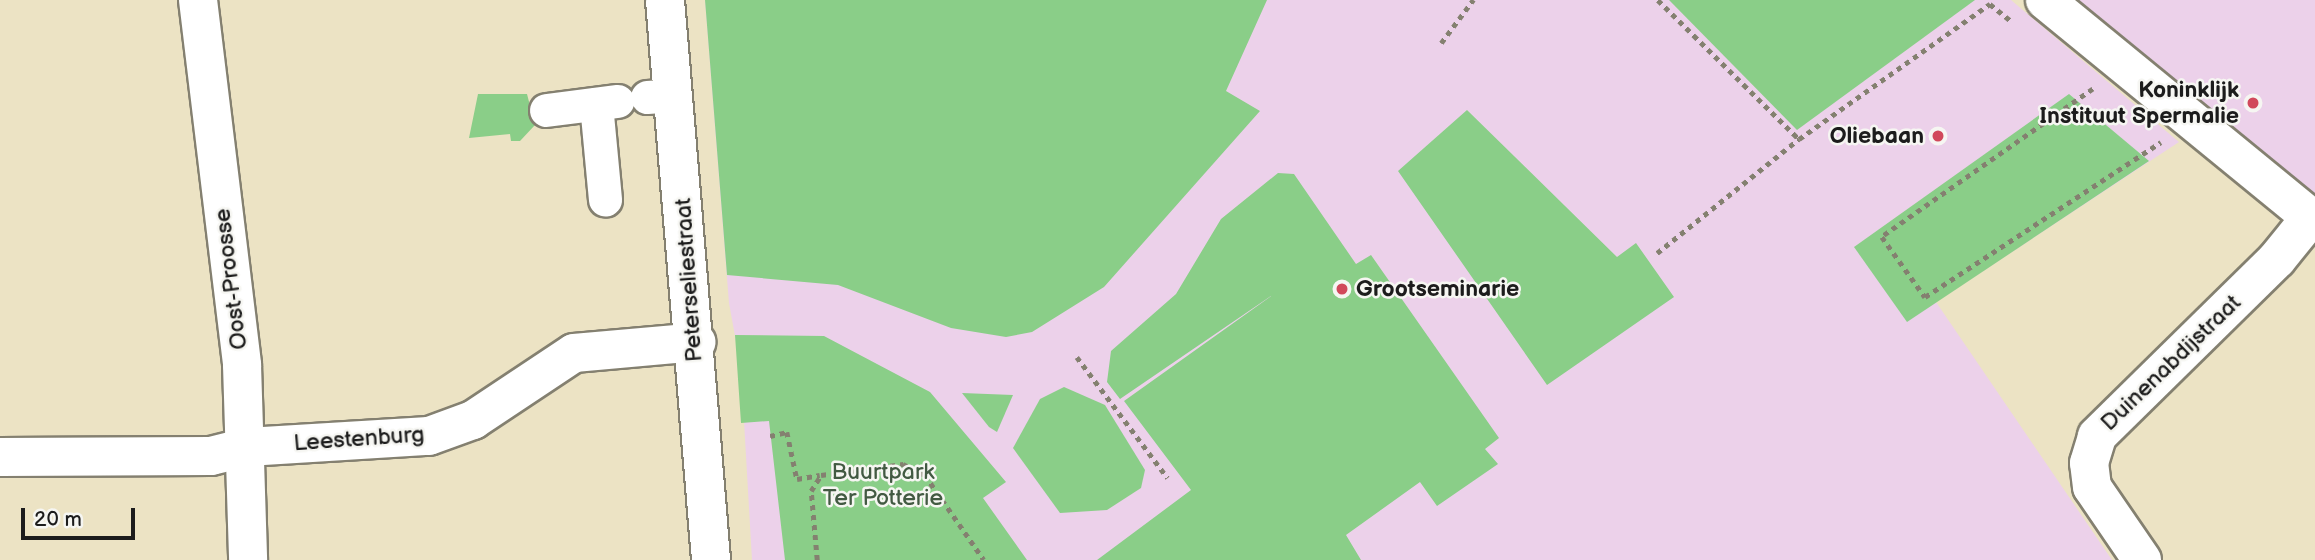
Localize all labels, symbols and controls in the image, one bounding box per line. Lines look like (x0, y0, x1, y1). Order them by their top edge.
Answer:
place label: Koninklijk Instituut Spermalie (2039, 76, 2239, 130)
marker: Koninklijk Instituut Spermalie (2245, 95, 2261, 111)
place label: Oliebaan (1830, 122, 1924, 150)
marker: Oliebaan (1930, 128, 1946, 144)
street label: Peterseliestraat (670, 197, 708, 363)
street label: Oost-Proosse (209, 207, 253, 351)
place label: Grootseminarie (1356, 275, 1519, 303)
marker: Grootseminarie (1334, 281, 1350, 297)
street label: Duinenabdijstraat (2095, 289, 2247, 437)
street label: Leestenburg (293, 421, 425, 457)
park label: Buurtpark Ter Potterie (823, 458, 943, 512)
scale bar (24, 494, 138, 538)
text: 20 m (34, 507, 82, 532)

